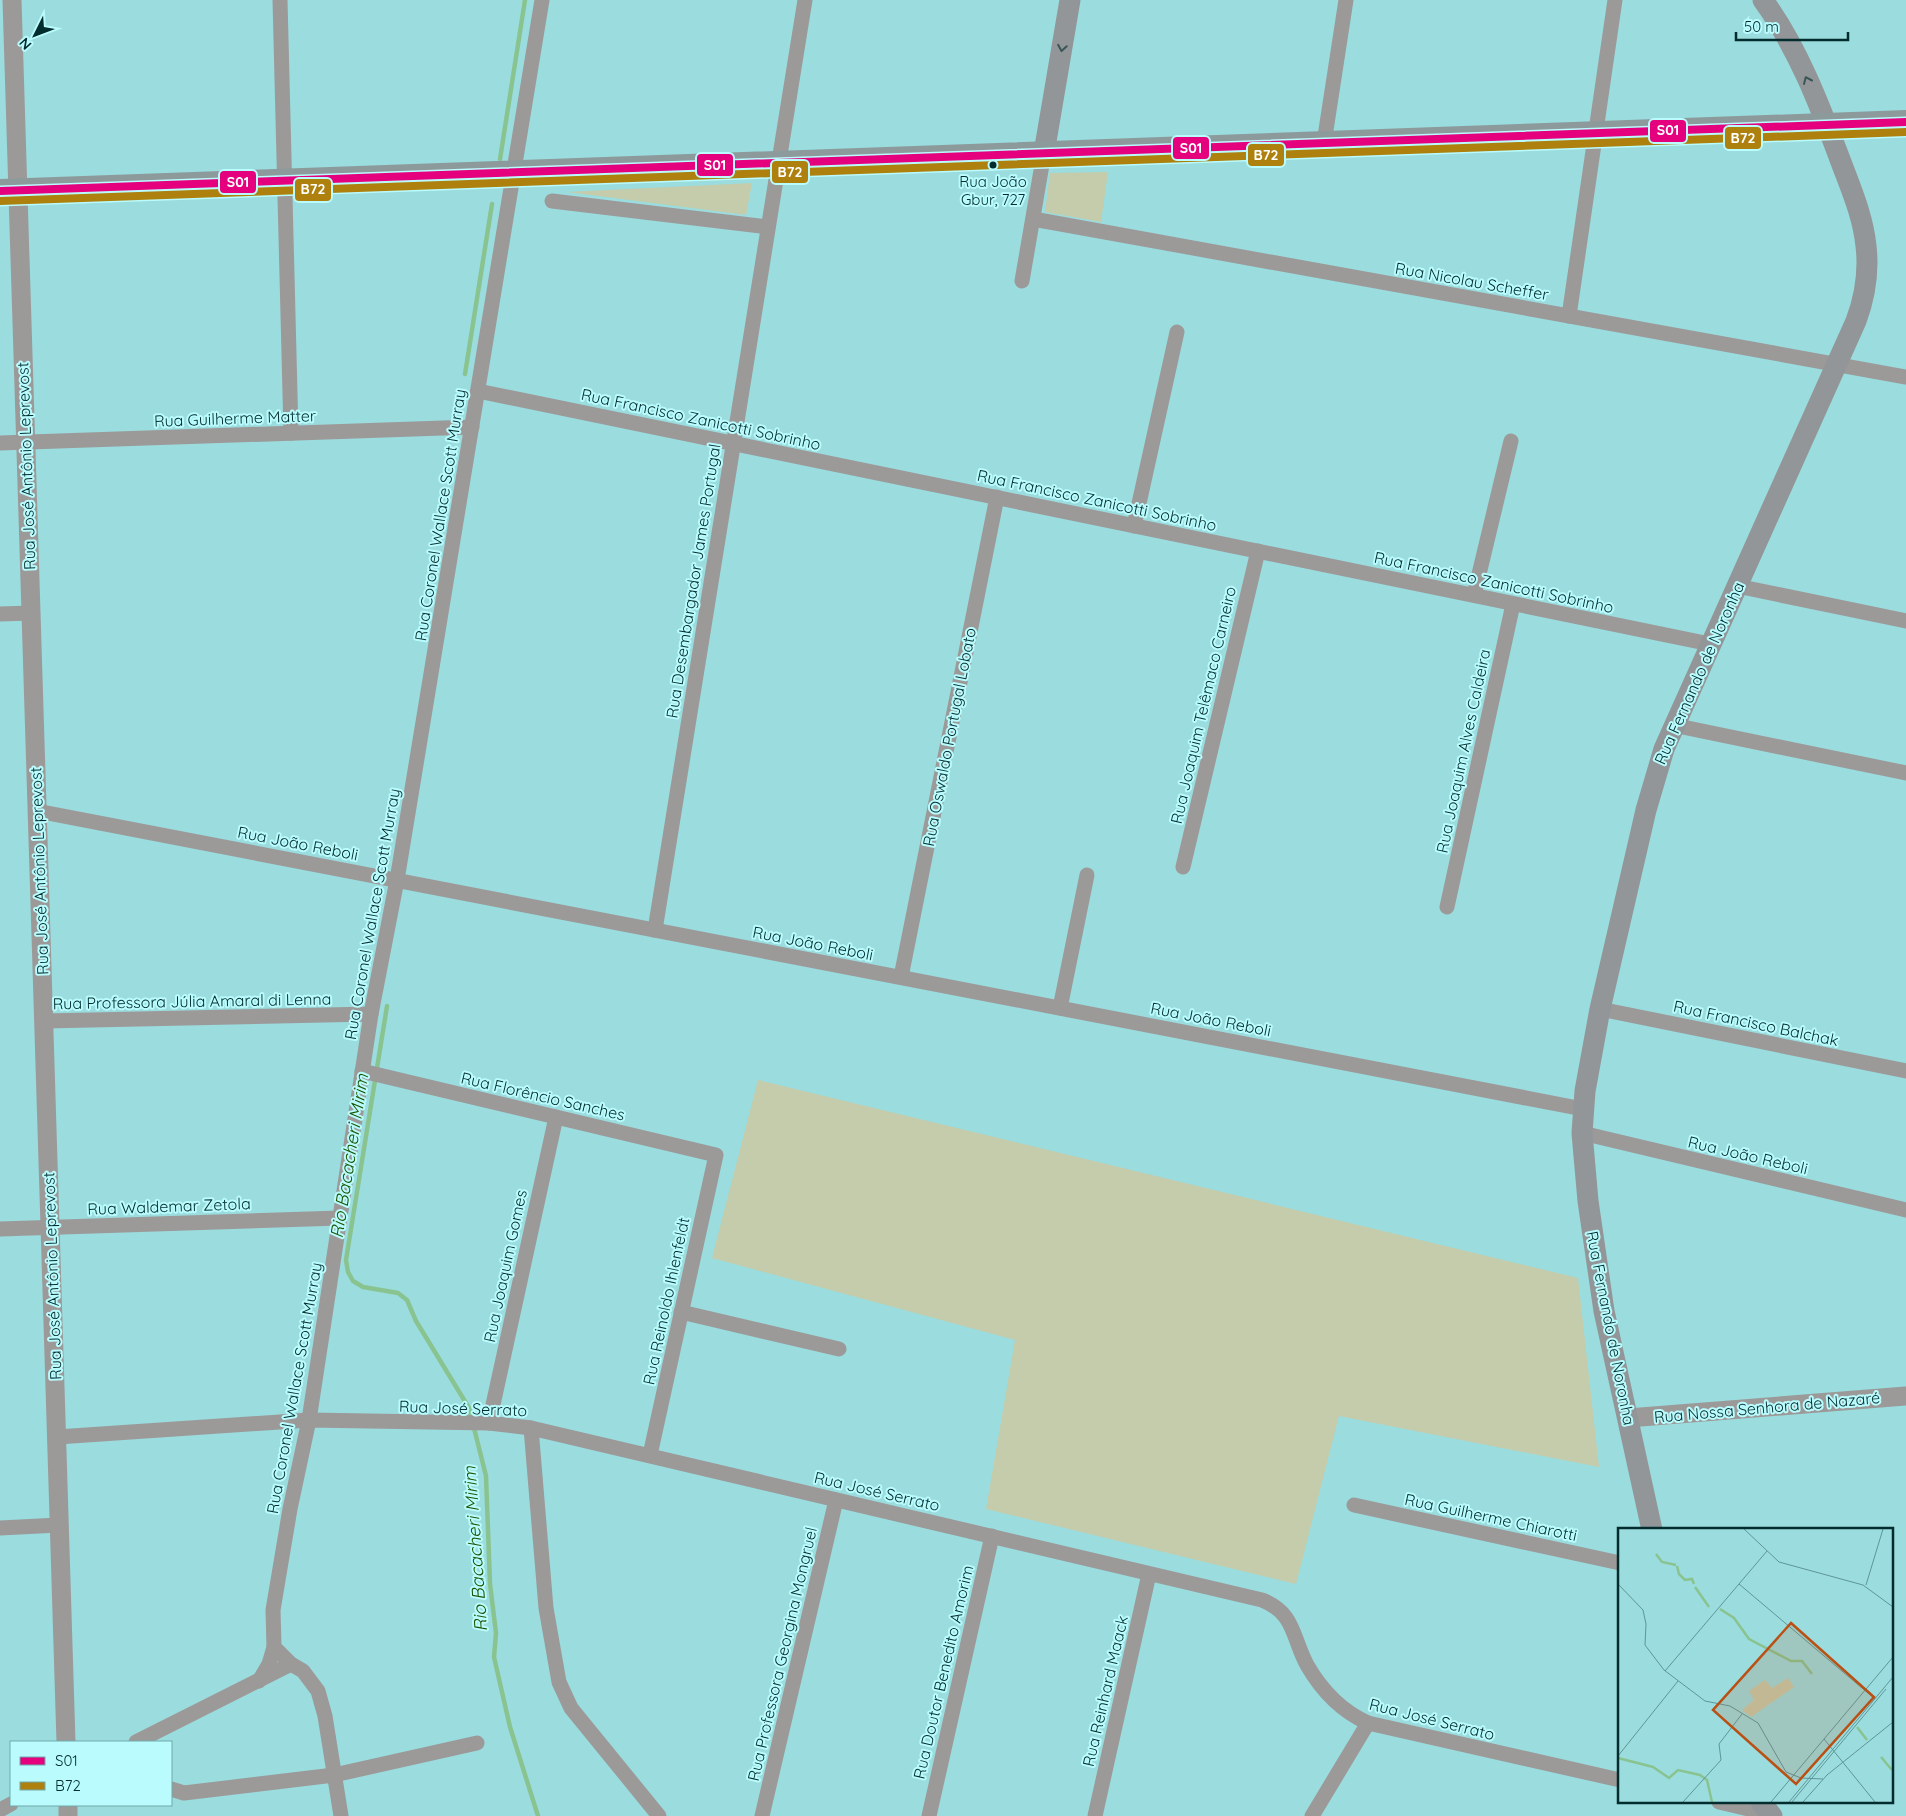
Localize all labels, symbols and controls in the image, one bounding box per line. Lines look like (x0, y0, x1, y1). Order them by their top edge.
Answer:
north arrow (10, 10, 60, 60)
scale bar (1736, 10, 1848, 42)
text: 50 m (1744, 17, 1779, 36)
text: N (15, 34, 35, 54)
one-way arrow (1057, 44, 1067, 52)
one-way arrow (1803, 76, 1814, 85)
line badge: S01 (1649, 119, 1687, 143)
text: S01 (1657, 121, 1679, 139)
line badge: B72 (1724, 126, 1762, 150)
text: B72 (1731, 129, 1755, 147)
line badge: S01 (1172, 136, 1210, 160)
text: S01 (1180, 139, 1202, 157)
line badge: B72 (1247, 143, 1285, 167)
text: B72 (1254, 146, 1278, 164)
line badge: S01 (696, 153, 734, 177)
text: S01 (704, 156, 726, 174)
line badge: B72 (771, 160, 809, 184)
marker: Rua João Gbur, 727 (988, 160, 998, 170)
text: B72 (778, 163, 802, 181)
line badge: S01 (219, 170, 257, 194)
place label: Rua João Gbur, 727 (959, 172, 1027, 209)
text: S01 (227, 173, 249, 191)
line badge: B72 (294, 178, 332, 202)
text: B72 (301, 180, 325, 198)
street label: Rua Nicolau Scheffer (1394, 258, 1550, 304)
street label: Rua José Antônio Leprevost (12, 362, 40, 570)
street label: Rua Francisco Zanicotti Sobrinho (579, 384, 823, 454)
street label: Rua Coronel Wallace Scott Murray (410, 388, 470, 642)
street label: Rua Guilherme Matter (154, 405, 316, 431)
street label: Rua Desembargador James Portugal (661, 442, 725, 720)
street label: Rua Francisco Zanicotti Sobrinho (975, 465, 1219, 535)
street label: Rua Francisco Zanicotti Sobrinho (1372, 547, 1616, 617)
street label: Rua Fernando de Noronha (1650, 579, 1748, 767)
street label: Rua Joaquim Telêmaco Carneiro (1166, 584, 1240, 826)
street label: Rua Oswaldo Portugal Lobato (918, 626, 980, 848)
street label: Rua Joaquim Alves Caldeira (1432, 647, 1494, 855)
street label: Rua José Antônio Leprevost (25, 767, 53, 975)
street label: Rua Coronel Wallace Scott Murray (340, 787, 404, 1041)
street label: Rua João Reboli (236, 822, 360, 864)
street label: Rua João Reboli (751, 922, 875, 964)
street label: Rua Professora Júlia Amaral di Lenna (53, 989, 331, 1013)
street label: Rua Francisco Balchak (1672, 996, 1840, 1050)
street label: Rua João Reboli (1149, 998, 1273, 1040)
street label: Rua Florêncio Sanches (459, 1067, 627, 1125)
water label: Rio Bacacheri Mirim (325, 1072, 373, 1240)
street label: Rua João Reboli (1686, 1131, 1810, 1179)
street label: Rua José Antônio Leprevost (38, 1172, 66, 1380)
street label: Rua Joaquim Gomes (479, 1188, 531, 1344)
street label: Rua Waldemar Zetola (87, 1193, 251, 1219)
street label: Rua Reinoldo Ihlenfeldt (638, 1215, 694, 1387)
street label: Rua Fernando de Noronha (1582, 1229, 1640, 1427)
street label: Rua Coronel Wallace Scott Murray (262, 1261, 326, 1515)
street label: Rua Nossa Senhora de Nazaré (1653, 1387, 1881, 1427)
street label: Rua José Serrato (399, 1396, 527, 1420)
water label: Rio Bacacheri Mirim (458, 1465, 492, 1633)
street label: Rua José Serrato (812, 1467, 942, 1515)
street label: Rua Guilherme Chiarotti (1403, 1489, 1579, 1545)
street label: Rua Professora Georgina Mongruel (743, 1525, 821, 1783)
inset map (1618, 1528, 1894, 1804)
street label: Rua Doutor Benedito Amorim (909, 1563, 977, 1781)
street label: Rua Reinhard Maack (1078, 1614, 1132, 1768)
street label: Rua José Serrato (1367, 1694, 1497, 1744)
legend (10, 1741, 172, 1806)
text: S01 (55, 1751, 78, 1770)
text: B72 (55, 1776, 81, 1795)

